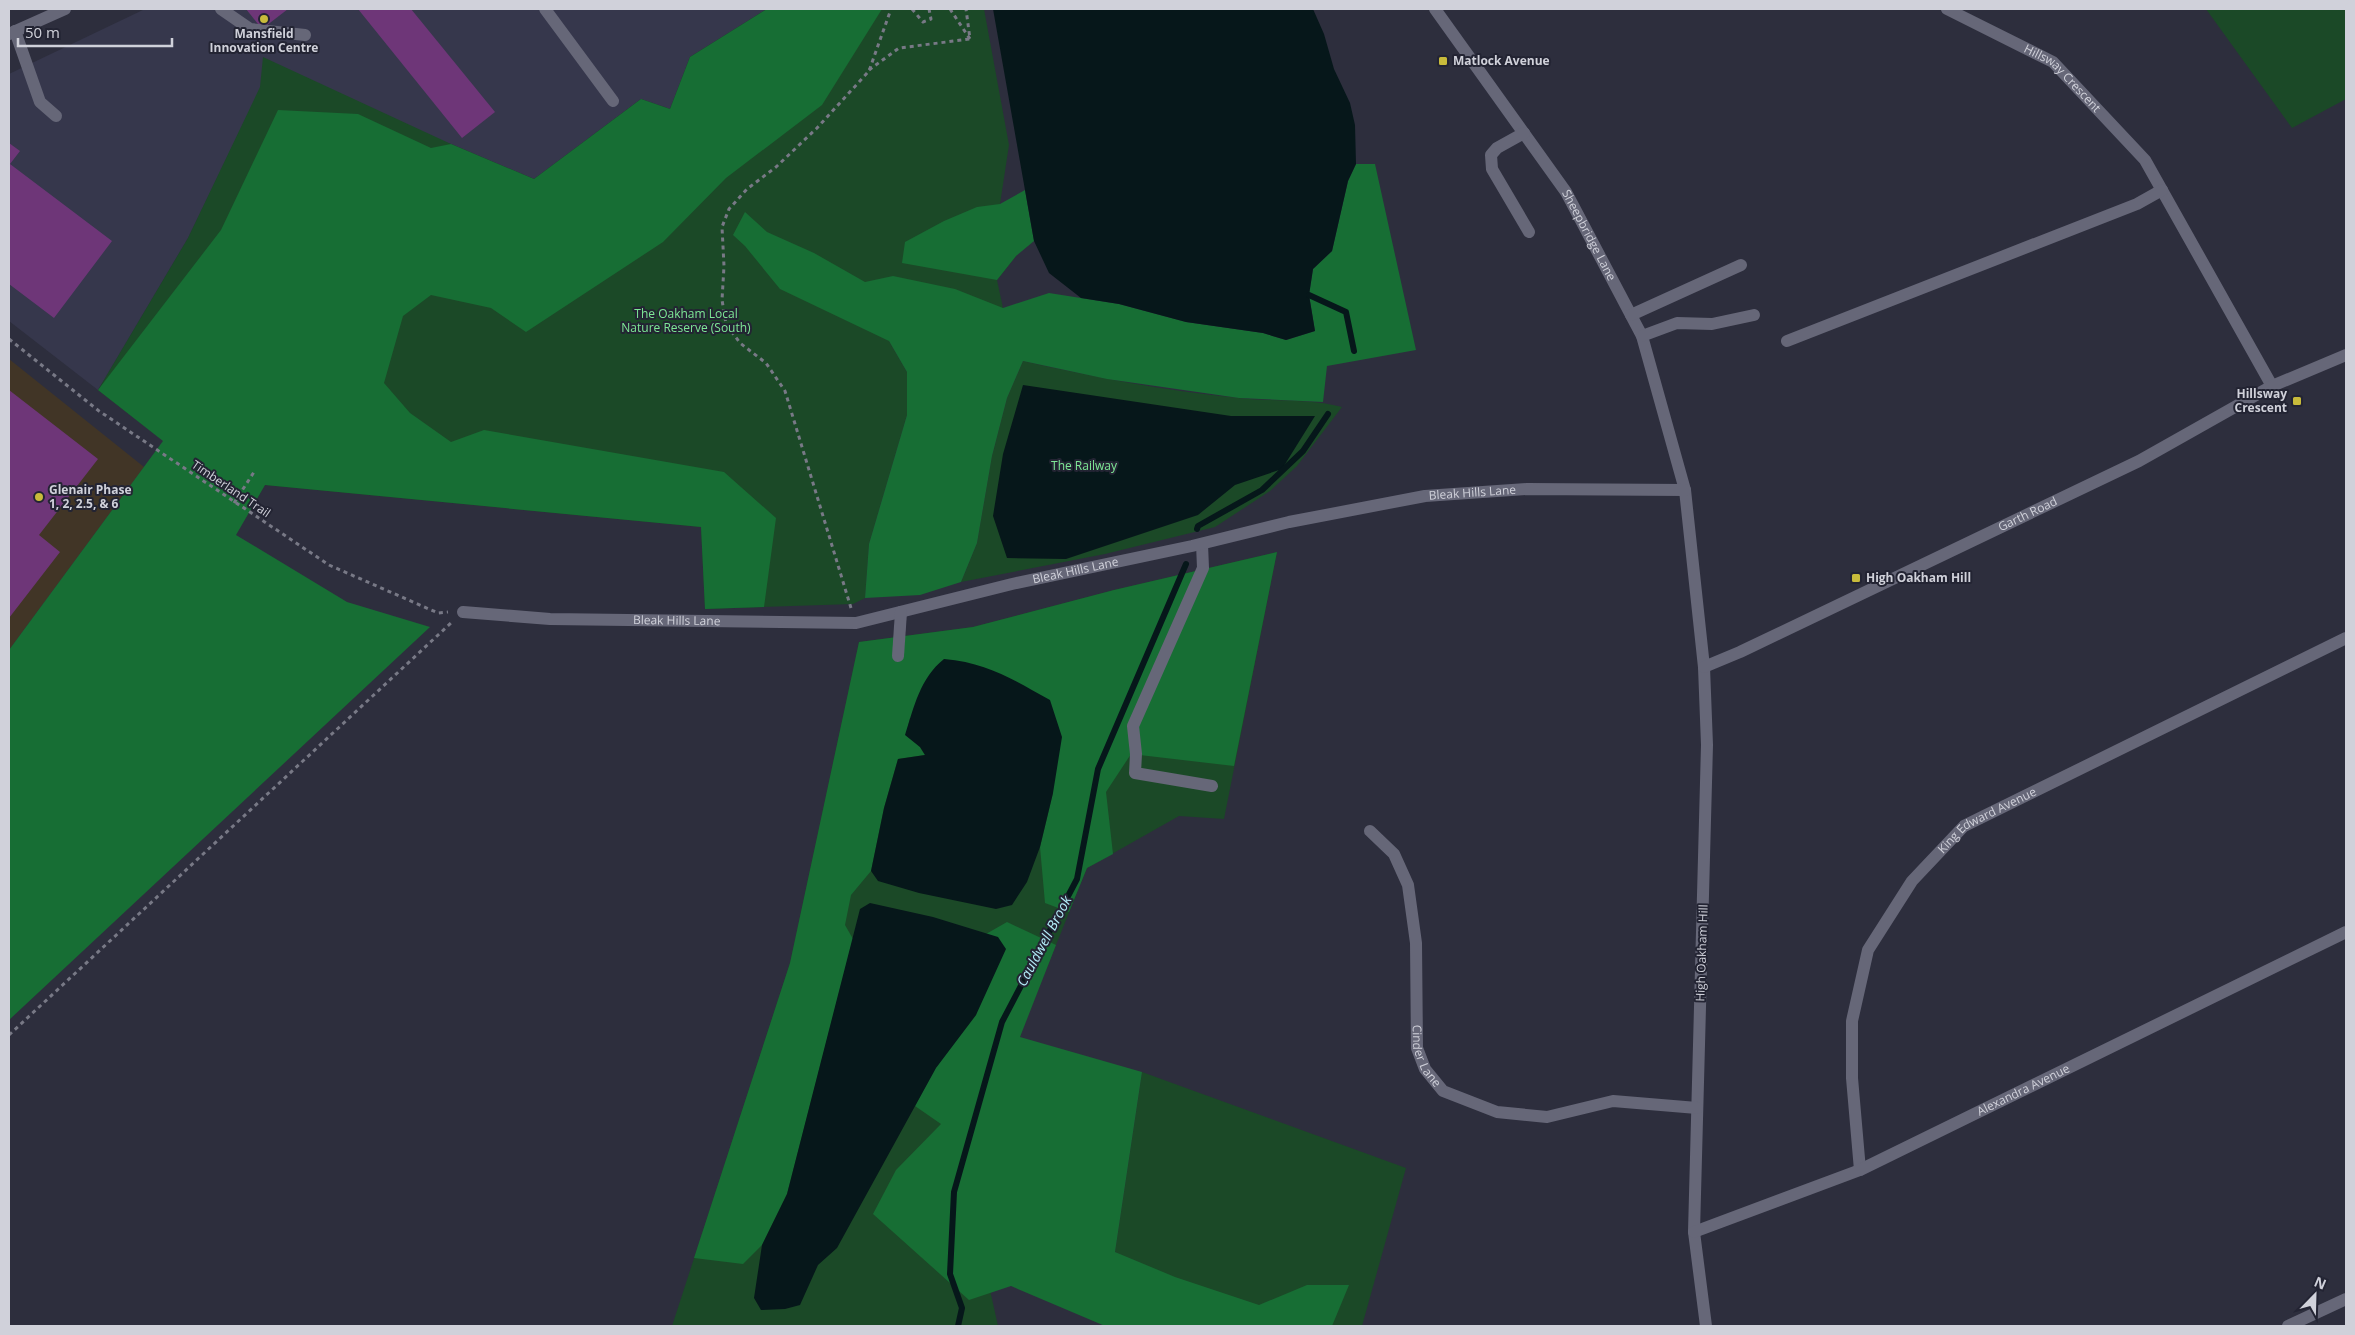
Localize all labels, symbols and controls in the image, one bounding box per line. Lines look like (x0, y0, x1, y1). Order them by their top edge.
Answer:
marker: Mansfield Innovation Centre (258, 13, 270, 25)
scale bar (18, 15, 171, 47)
text: 50 m (25, 22, 60, 42)
place label: Mansfield Innovation Centre (210, 25, 318, 56)
street label: Hillsway Crescent (2021, 40, 2105, 116)
place label: Matlock Avenue (1453, 52, 1550, 69)
marker: Matlock Avenue (1437, 55, 1449, 67)
street label: Sheepbridge Lane (1558, 186, 1620, 284)
park label: The Oakham Local Nature Reserve (South) (621, 305, 751, 336)
place label: Hillsway Crescent (2234, 385, 2287, 416)
marker: Hillsway Crescent (2291, 395, 2303, 407)
street label: Timberland Trail (189, 456, 274, 521)
park label: The Railway (1051, 457, 1118, 474)
place label: Glenair Phase 1, 2, 2.5, & 6 (49, 481, 132, 512)
street label: Bleak Hills Lane (1428, 481, 1517, 504)
marker: Glenair Phase 1, 2, 2.5, & 6 (33, 491, 45, 503)
street label: Garth Road (1995, 492, 2060, 535)
street label: Bleak Hills Lane (1031, 553, 1120, 587)
place label: High Oakham Hill (1866, 569, 1971, 586)
marker: High Oakham Hill (1850, 572, 1862, 584)
street label: Bleak Hills Lane (633, 611, 721, 629)
street label: King Edward Avenue (1933, 783, 2039, 857)
water label: Cauldwell Brook (1012, 891, 1076, 989)
street label: High Oakham Hill (1691, 904, 1712, 1002)
street label: Cinder Lane (1409, 1025, 1446, 1091)
street label: Alexandra Avenue (1974, 1060, 2073, 1120)
north arrow (2290, 1270, 2340, 1320)
text: N (2311, 1272, 2329, 1294)

